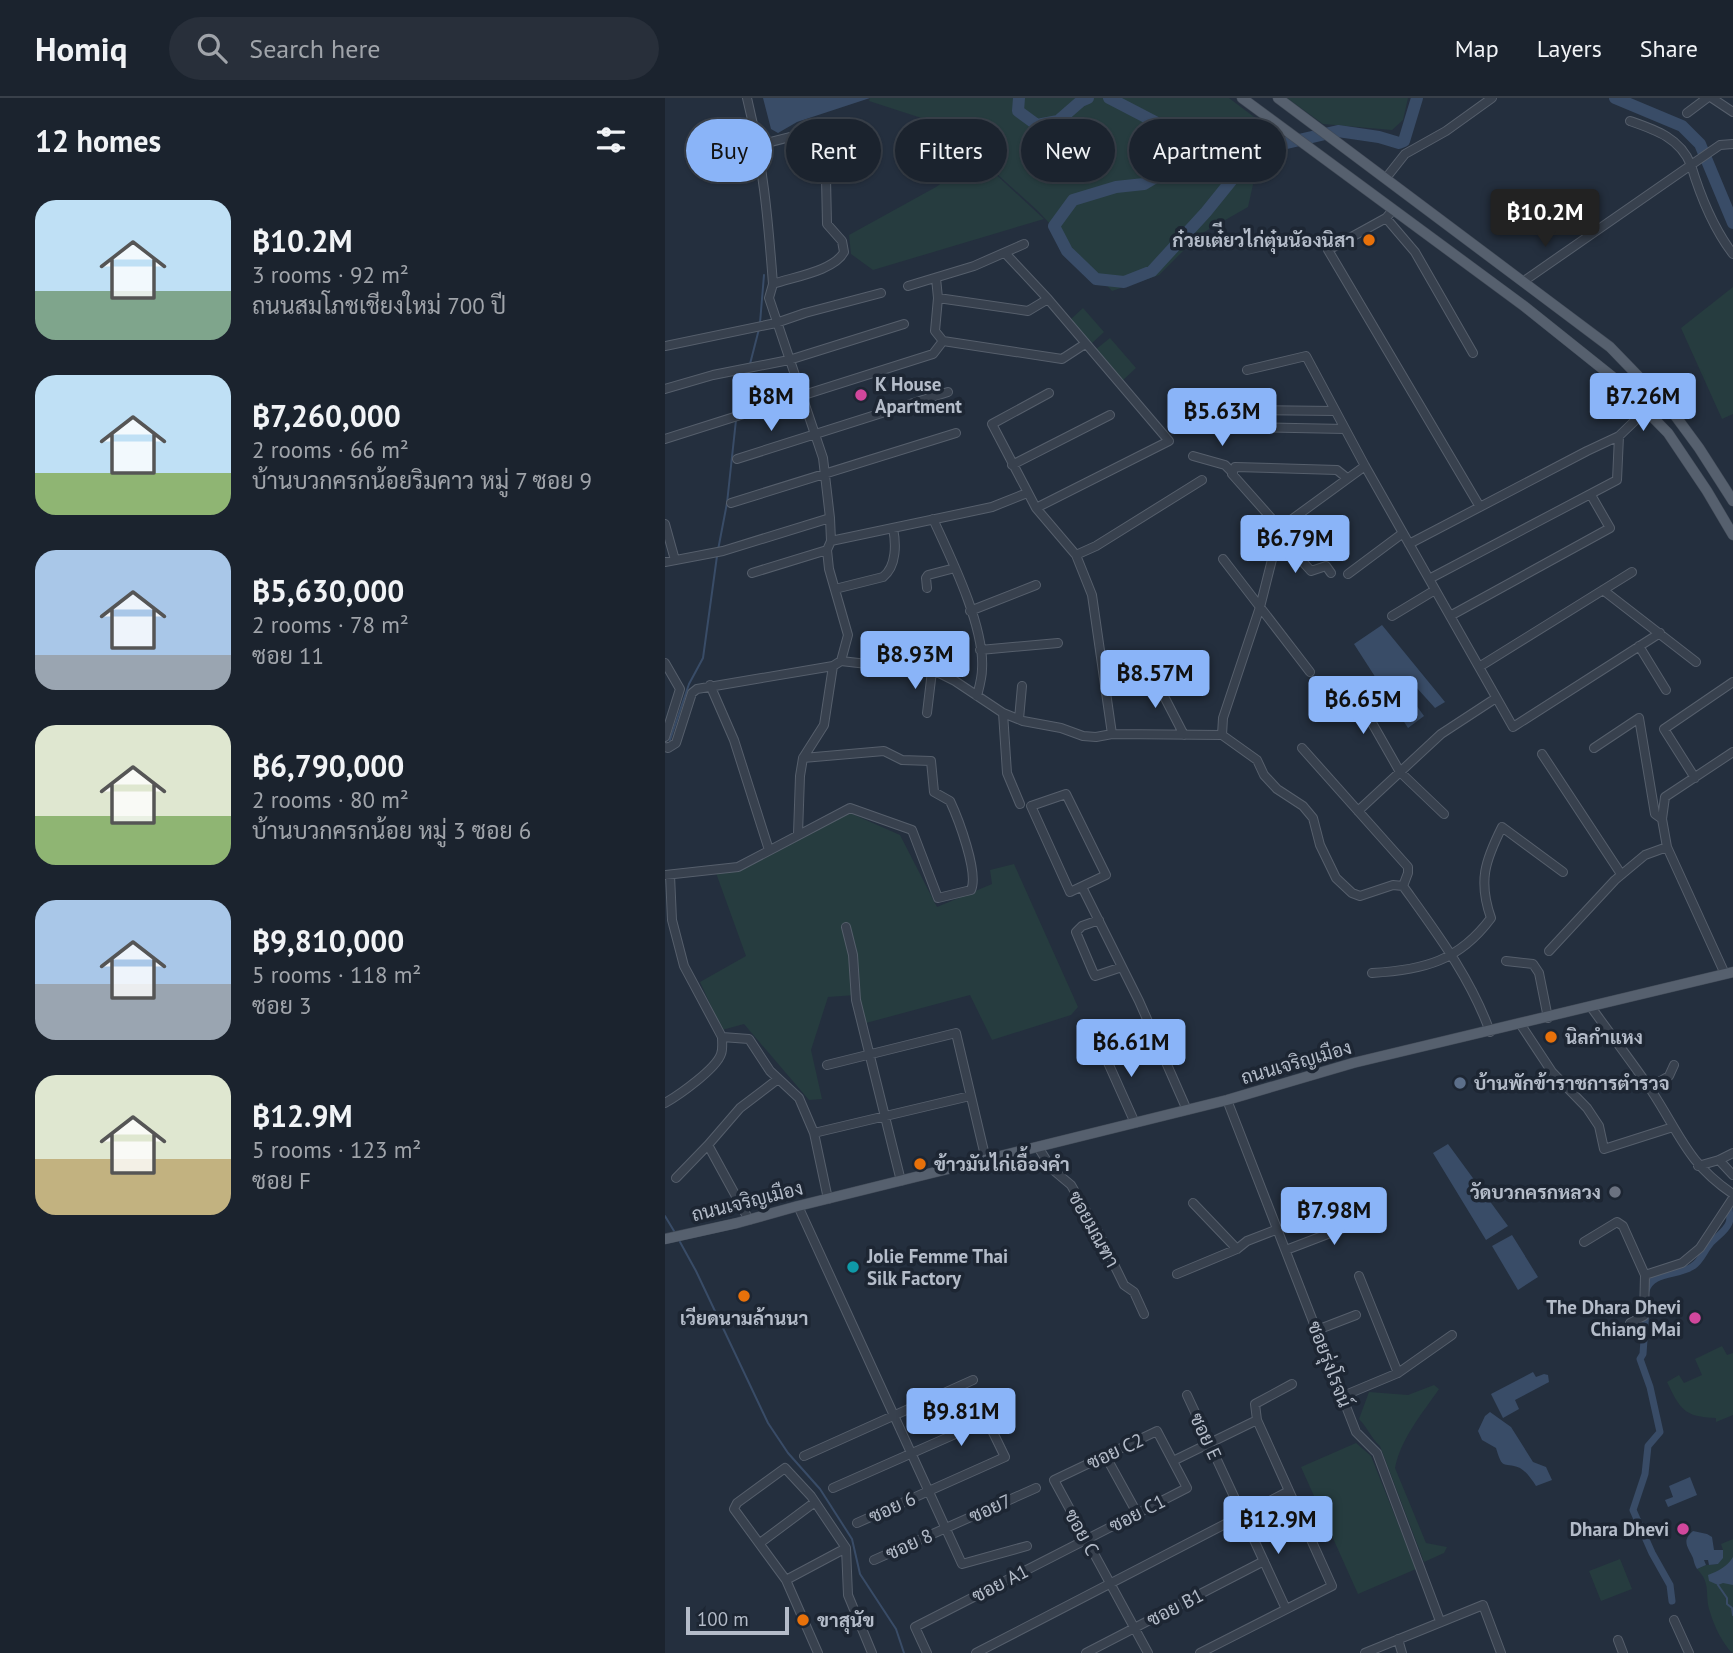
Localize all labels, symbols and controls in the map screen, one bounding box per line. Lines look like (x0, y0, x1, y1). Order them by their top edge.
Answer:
search box (169, 17, 659, 80)
text: Homiq (35, 27, 127, 70)
icon: search (193, 29, 231, 67)
text: Search here (249, 32, 380, 65)
text: Map (1455, 33, 1499, 64)
text: Layers (1537, 33, 1602, 64)
text: Share (1640, 33, 1698, 64)
chip: Buy (686, 119, 772, 182)
chip: Rent (786, 119, 881, 182)
chip: Filters (895, 119, 1007, 182)
chip: New (1021, 119, 1115, 182)
chip: Apartment (1129, 119, 1286, 182)
text: 12 homes (35, 121, 161, 160)
icon: filters (592, 121, 630, 159)
pin: ฿10.2M (1488, 190, 1602, 249)
text: ฿10.2M (1506, 197, 1584, 226)
text: ฿10.2M (252, 221, 353, 260)
place label: ก๋วยเต๋ียวไก่ตุ๋นนัองนิสา (1172, 221, 1355, 255)
icon: home (91, 228, 175, 312)
marker: ก๋วยเต๋ียวไก่ตุ๋นนัองนิสา (1361, 232, 1377, 248)
text: 3 rooms · 92 m² (252, 260, 409, 289)
text: ถนนสมโภชเชียงใหม่ 700 ปี (252, 291, 506, 320)
place label: K House Apartment (875, 372, 962, 418)
pin: ฿8M (737, 374, 805, 433)
pin: ฿7.26M (1586, 374, 1700, 433)
text: ฿8M (748, 381, 794, 410)
text: ฿7.26M (1606, 381, 1680, 410)
marker: K House Apartment (853, 387, 869, 403)
pin: ฿5.63M (1165, 388, 1279, 448)
text: ฿7,260,000 (252, 396, 401, 435)
text: ฿5.63M (1183, 396, 1261, 425)
icon: home (91, 403, 175, 487)
text: 2 rooms · 66 m² (252, 435, 409, 464)
text: บ้านบวกครกน้อยริมคาว หมู่ 7 ซอย 9 (252, 466, 592, 495)
pin: ฿6.79M (1238, 516, 1352, 575)
text: ฿6.79M (1256, 523, 1334, 552)
text: ฿5,630,000 (252, 571, 404, 610)
icon: home (91, 578, 175, 662)
text: 2 rooms · 78 m² (252, 610, 409, 639)
pin: ฿8.93M (858, 632, 972, 691)
text: ฿8.93M (876, 639, 954, 668)
text: ซอย 11 (252, 641, 324, 670)
pin: ฿8.57M (1098, 650, 1212, 710)
text: ฿8.57M (1116, 658, 1194, 687)
pin: ฿6.65M (1306, 676, 1420, 736)
text: ฿6.65M (1324, 684, 1402, 713)
text: ฿6,790,000 (252, 746, 404, 785)
icon: home (91, 753, 175, 837)
text: 2 rooms · 80 m² (252, 785, 409, 814)
text: บ้านบวกครกน้อย หมู่ 3 ซอย 6 (252, 816, 531, 845)
text: ฿9,810,000 (252, 921, 404, 960)
icon: home (91, 928, 175, 1012)
text: 5 rooms · 118 m² (252, 960, 421, 989)
text: ซอย 3 (252, 991, 312, 1020)
pin: ฿6.61M (1074, 1020, 1188, 1079)
place label: นิลกําแหง (1565, 1025, 1643, 1049)
text: ฿6.61M (1092, 1027, 1170, 1056)
marker: นิลกําแหง (1543, 1029, 1559, 1045)
street label: ถนนเจริญเมือง (1238, 1035, 1354, 1089)
place label: บ้านพักข้าราชการตำรวจ (1474, 1071, 1670, 1095)
marker: บ้านพักข้าราชการตำรวจ (1452, 1075, 1468, 1091)
text: ฿12.9M (252, 1096, 353, 1135)
icon: home (91, 1103, 175, 1187)
text: 5 rooms · 123 m² (252, 1135, 421, 1164)
place label: ข้าวมันไก่เอื้องคํา (934, 1146, 1070, 1176)
marker: ข้าวมันไก่เอื้องคํา (912, 1156, 928, 1172)
text: ซอย F (252, 1166, 311, 1195)
street label: ถนนเจริญเมือง (689, 1176, 805, 1226)
place label: วัดบวกครกหลวง (1470, 1180, 1601, 1204)
marker: วัดบวกครกหลวง (1607, 1184, 1623, 1200)
street label: ซอยมณฑา (1063, 1187, 1125, 1271)
pin: ฿7.98M (1277, 1188, 1391, 1247)
text: ฿7.98M (1297, 1195, 1371, 1224)
place label: Jolie Femme Thai Silk Factory (866, 1244, 1008, 1290)
marker: Jolie Femme Thai Silk Factory (845, 1259, 861, 1275)
marker: เวียดนามล้านนา (736, 1288, 752, 1304)
place label: The Dhara Dhevi Chiang Mai (1546, 1295, 1681, 1341)
place label: เวียดนามล้านนา (680, 1306, 808, 1330)
marker: The Dhara Dhevi Chiang Mai (1687, 1310, 1703, 1326)
street label: ซอยรุ่งโรจน์ (1302, 1317, 1357, 1411)
pin: ฿9.81M (904, 1388, 1018, 1448)
text: ฿9.81M (922, 1396, 1000, 1425)
street label: ซอย E (1185, 1409, 1227, 1463)
street label: ซอย C2 (1083, 1427, 1147, 1475)
street label: ซอย 6 (865, 1486, 919, 1528)
street label: ซอย7 (965, 1488, 1015, 1528)
street label: ซอย C1 (1105, 1489, 1169, 1537)
pin: ฿12.9M (1221, 1496, 1335, 1556)
street label: ซอย C (1059, 1504, 1105, 1560)
text: ฿12.9M (1239, 1504, 1317, 1533)
place label: Dhara Dhevi (1570, 1517, 1669, 1541)
marker: Dhara Dhevi (1675, 1521, 1691, 1537)
street label: ซอย 8 (882, 1523, 936, 1565)
street label: ซอย A1 (968, 1559, 1032, 1607)
street label: ซอย B1 (1143, 1583, 1207, 1631)
scale bar (686, 1604, 789, 1636)
text: 100 m (697, 1607, 749, 1631)
place label: ขาสุนัข (817, 1608, 874, 1635)
marker: ขาสุนัข (795, 1612, 811, 1628)

